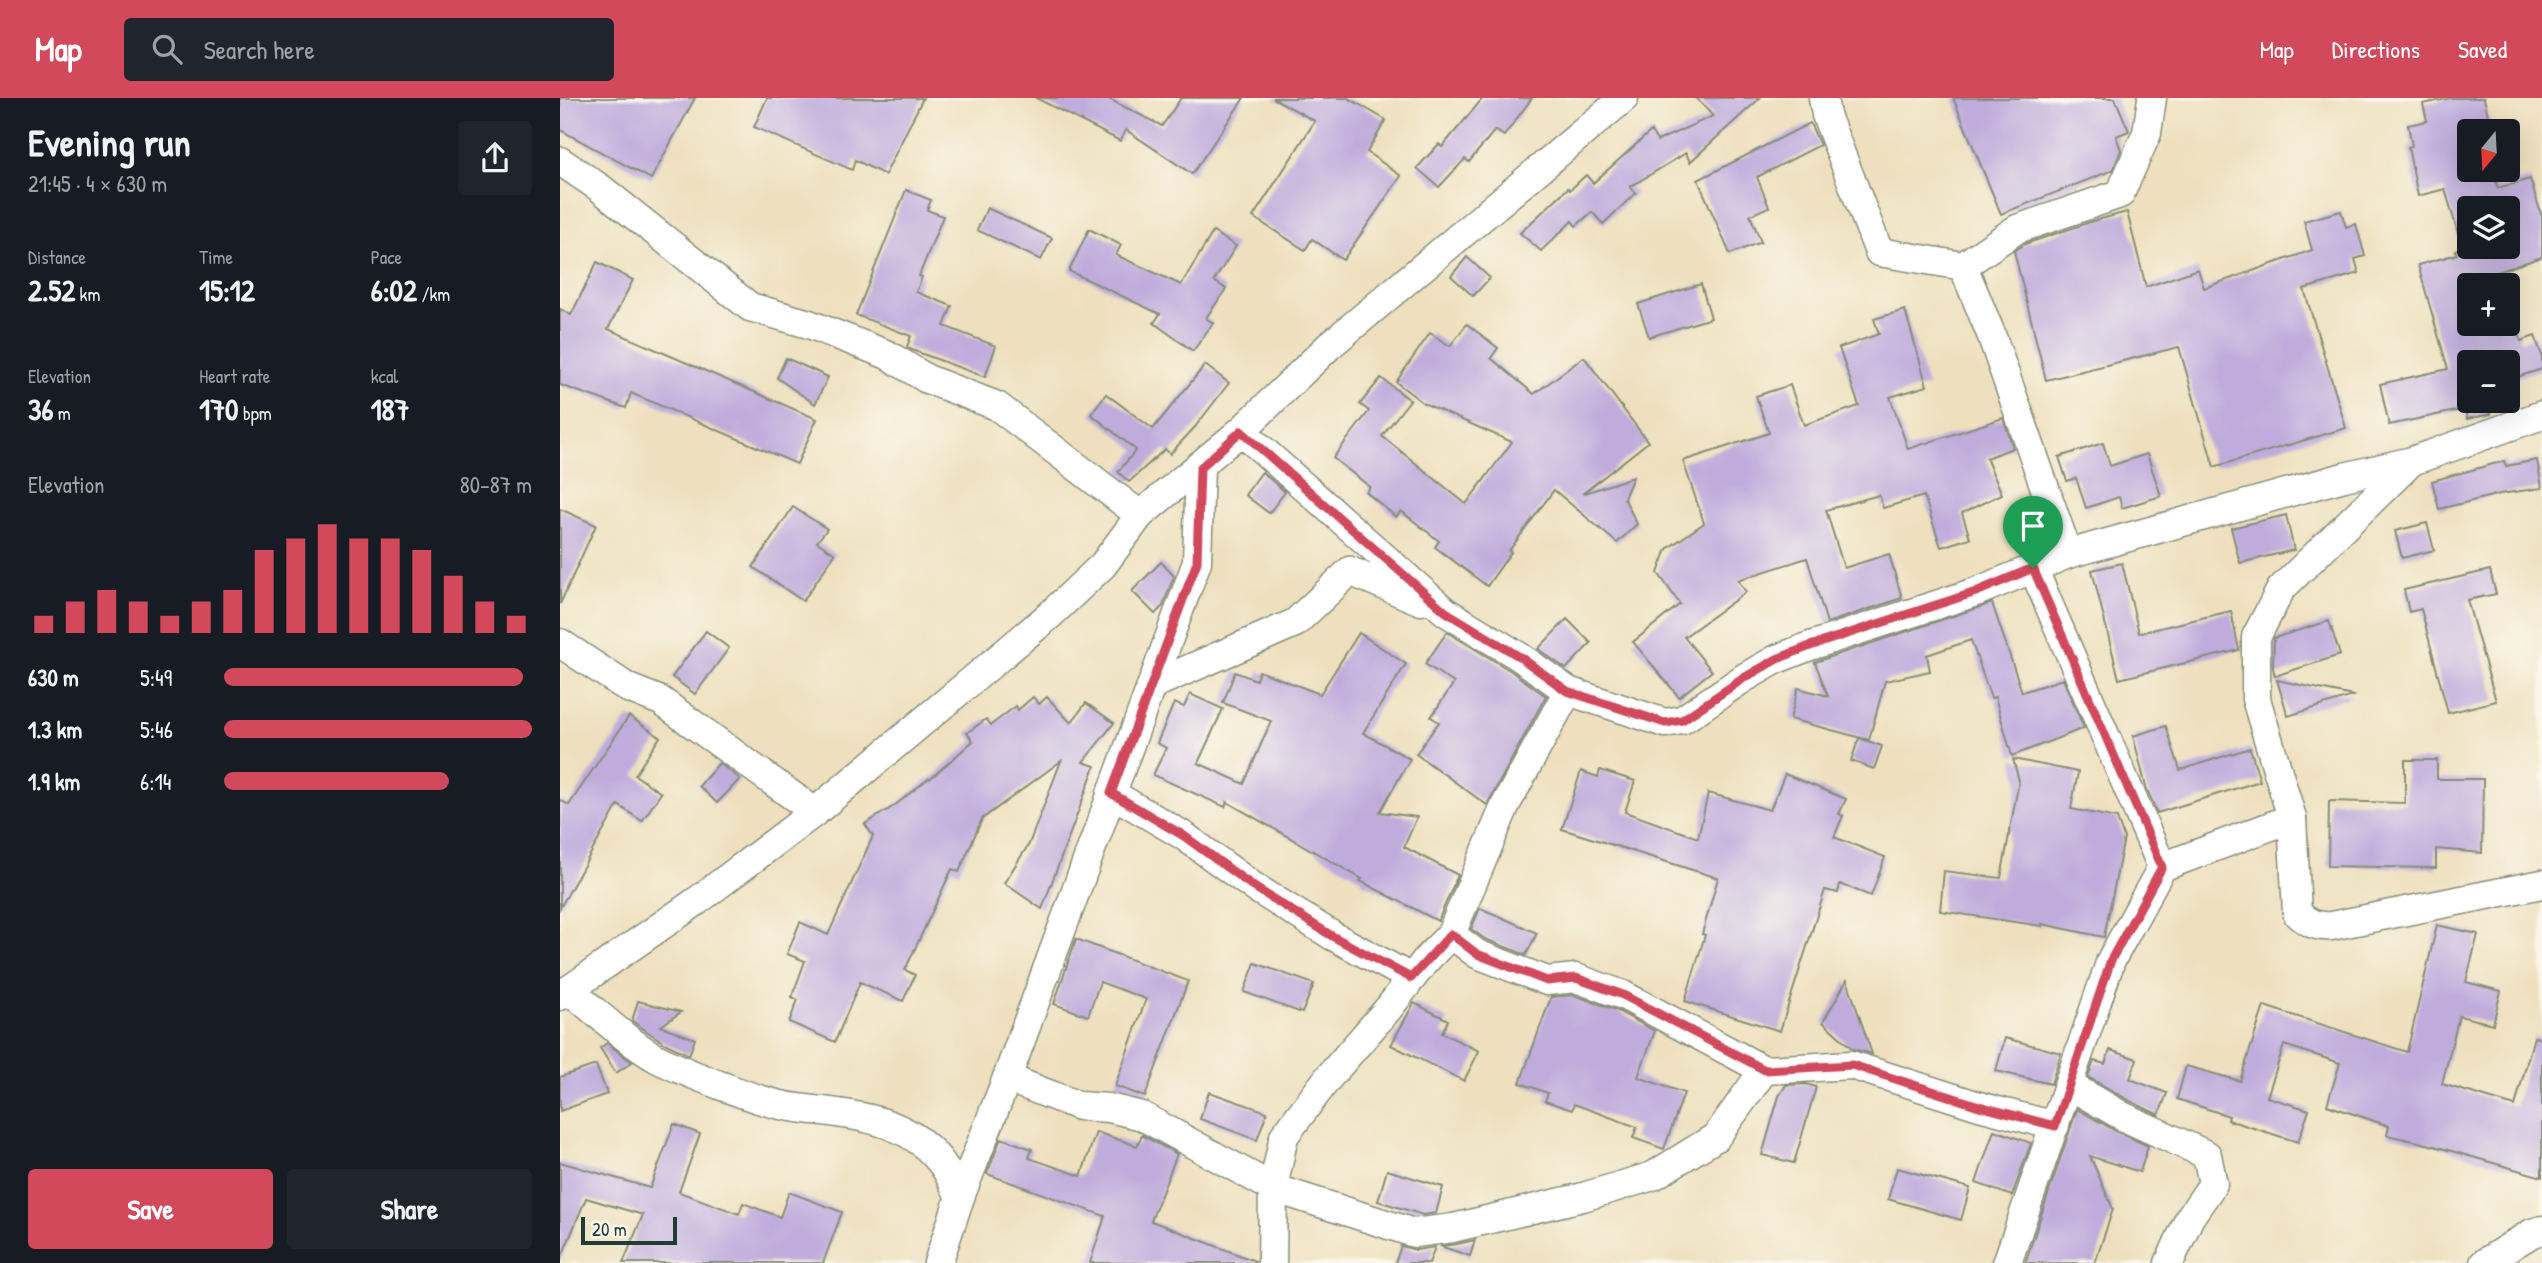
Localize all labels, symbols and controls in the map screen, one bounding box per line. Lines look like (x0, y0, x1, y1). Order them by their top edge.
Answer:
search box (124, 18, 614, 81)
text: Map (35, 27, 82, 71)
icon: search (148, 30, 186, 68)
text: Search here (204, 32, 315, 67)
text: Map (2260, 33, 2294, 65)
text: Directions (2332, 33, 2420, 65)
text: Saved (2458, 33, 2507, 65)
text: Evening run (28, 116, 191, 168)
north arrow (2457, 119, 2520, 182)
map controls (2457, 119, 2520, 413)
button: share (458, 121, 532, 195)
text: 21:45 · 4 × 630 m (28, 168, 167, 199)
button: layers (2457, 196, 2520, 259)
text: Distance (28, 244, 86, 270)
text: Time (199, 244, 233, 270)
text: Pace (371, 244, 402, 270)
text: 2.52 (28, 270, 75, 310)
text: 15:12 (199, 270, 255, 310)
text: 6:02 (371, 270, 417, 310)
button: + (2457, 273, 2520, 336)
text: km (75, 281, 100, 307)
text: /km (417, 281, 450, 307)
button: − (2457, 350, 2520, 413)
text: Elevation (28, 363, 91, 389)
text: Heart rate (199, 363, 270, 389)
text: kcal (371, 363, 398, 389)
text: 36 (28, 389, 53, 429)
text: 170 (199, 389, 239, 429)
text: 187 (371, 389, 409, 429)
text: m (53, 400, 71, 426)
text: bpm (239, 400, 272, 426)
text: Elevation (28, 469, 104, 500)
text: 80–87 m (460, 469, 532, 500)
pin (2003, 496, 2063, 568)
icon: arrive (2014, 507, 2052, 545)
text: 630 m (28, 662, 79, 693)
text: 5:49 (140, 662, 172, 693)
text: 1.3 km (28, 714, 82, 745)
text: 5:46 (140, 714, 173, 745)
text: 1.9 km (28, 766, 80, 797)
text: 6:14 (140, 766, 172, 797)
button: Save (28, 1169, 273, 1249)
button: Share (287, 1169, 532, 1249)
scale bar (581, 1214, 677, 1246)
text: 20 m (592, 1216, 627, 1242)

